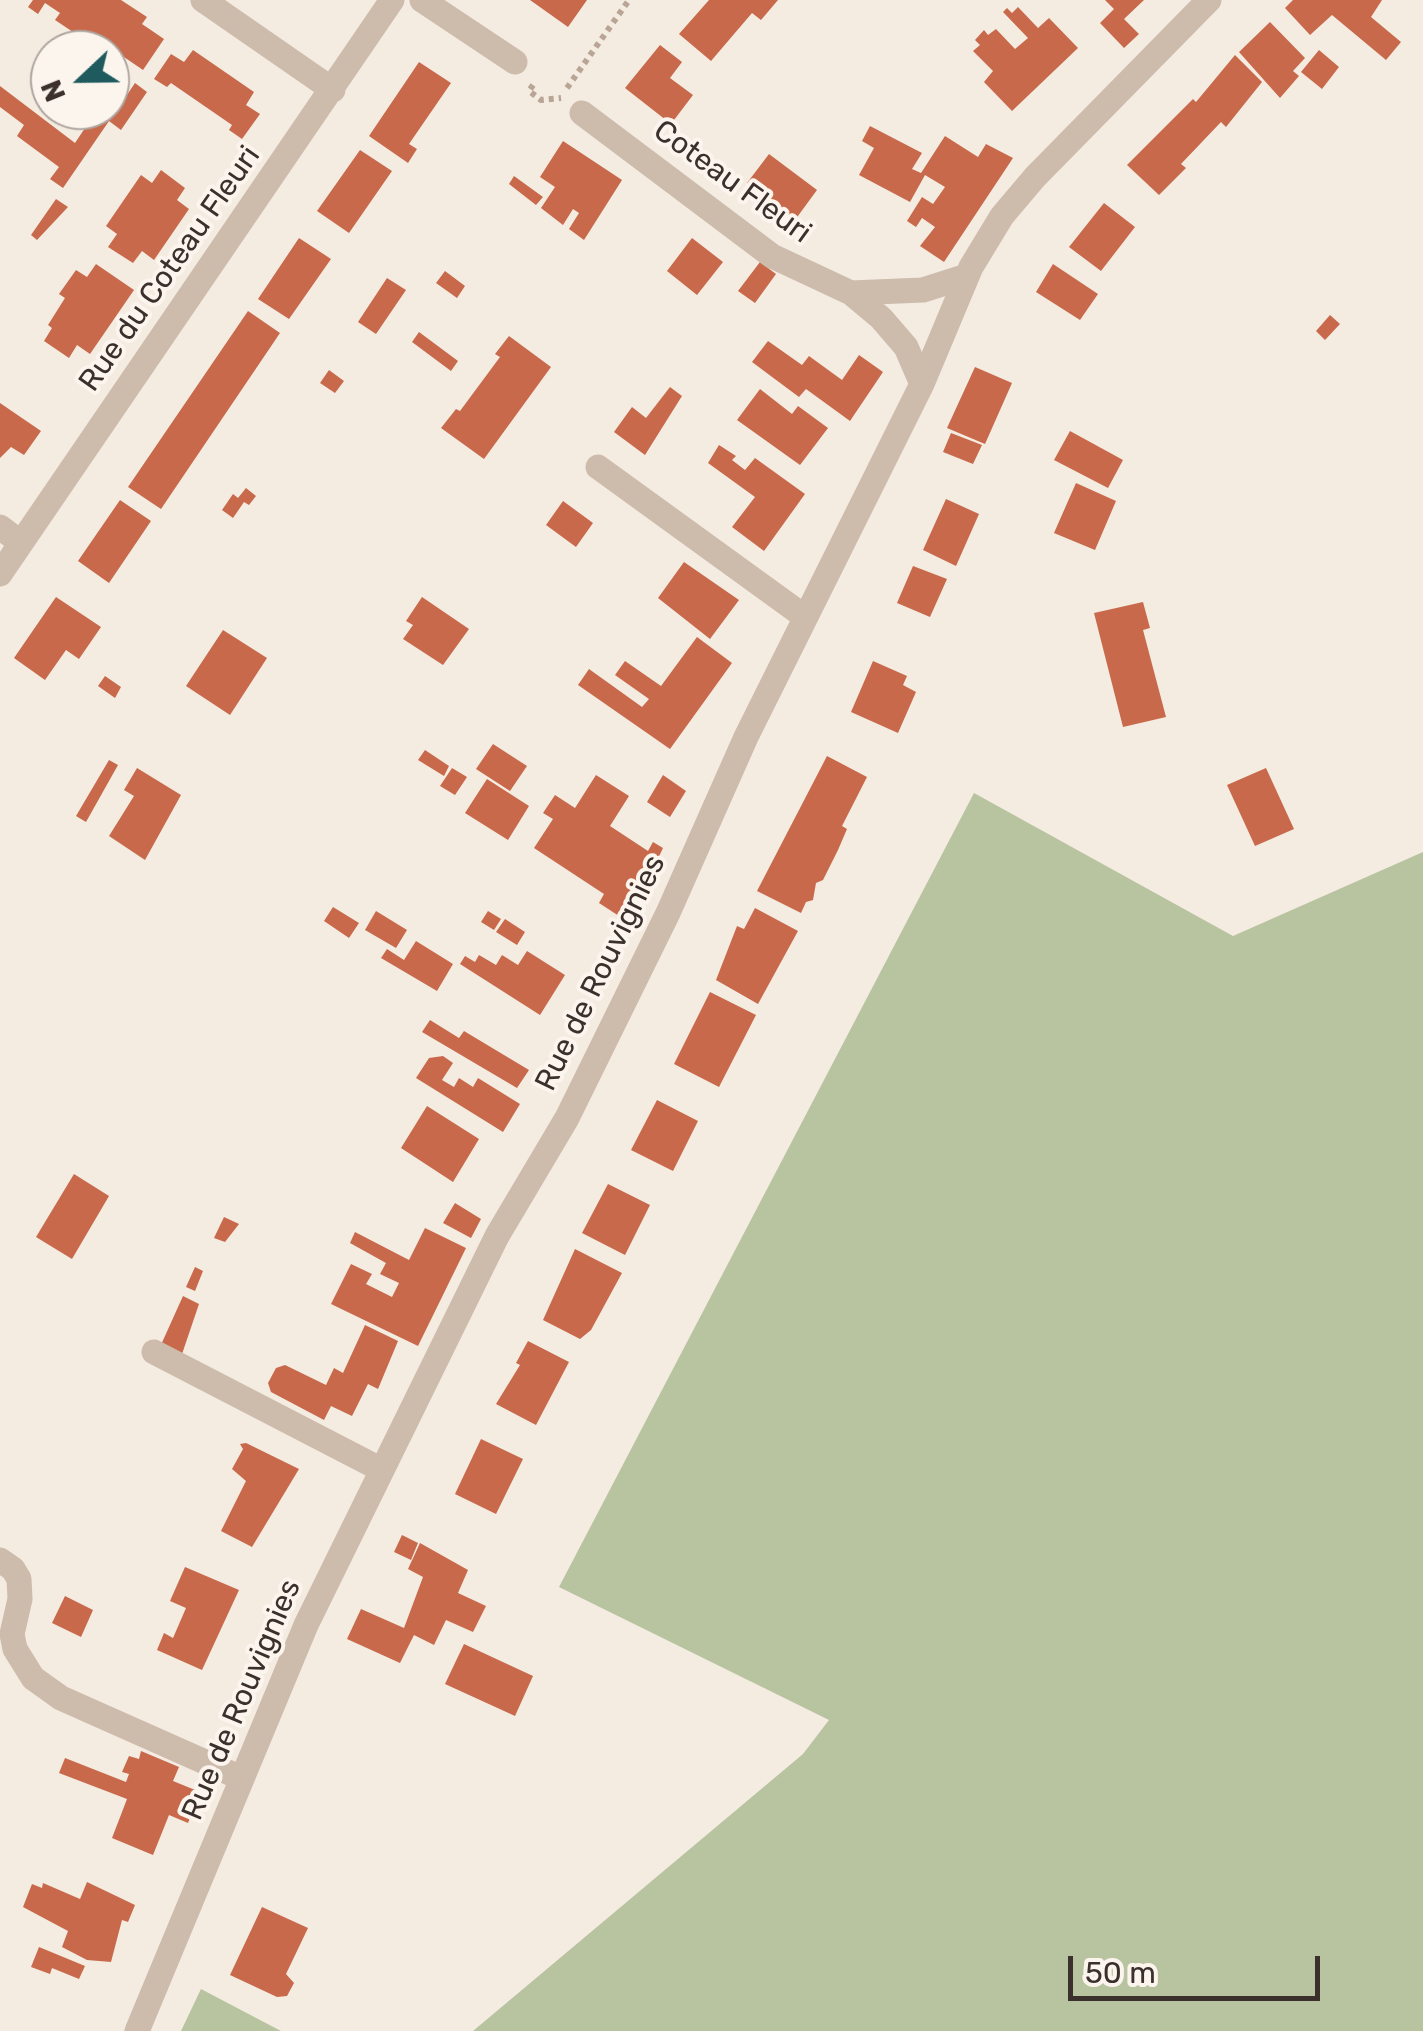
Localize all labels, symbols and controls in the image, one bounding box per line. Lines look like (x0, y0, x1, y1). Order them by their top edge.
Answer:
north arrow (30, 30, 130, 130)
text: N (35, 75, 73, 106)
street label: Coteau Fleuri (646, 113, 818, 251)
street label: Rue du Coteau Fleuri (72, 139, 268, 399)
street label: Rue de Rouvignies (528, 849, 674, 1097)
street label: Rue de Rouvignies (175, 1574, 309, 1826)
scale bar (1073, 1936, 1326, 1998)
text: 50 m (1085, 1955, 1156, 1991)

